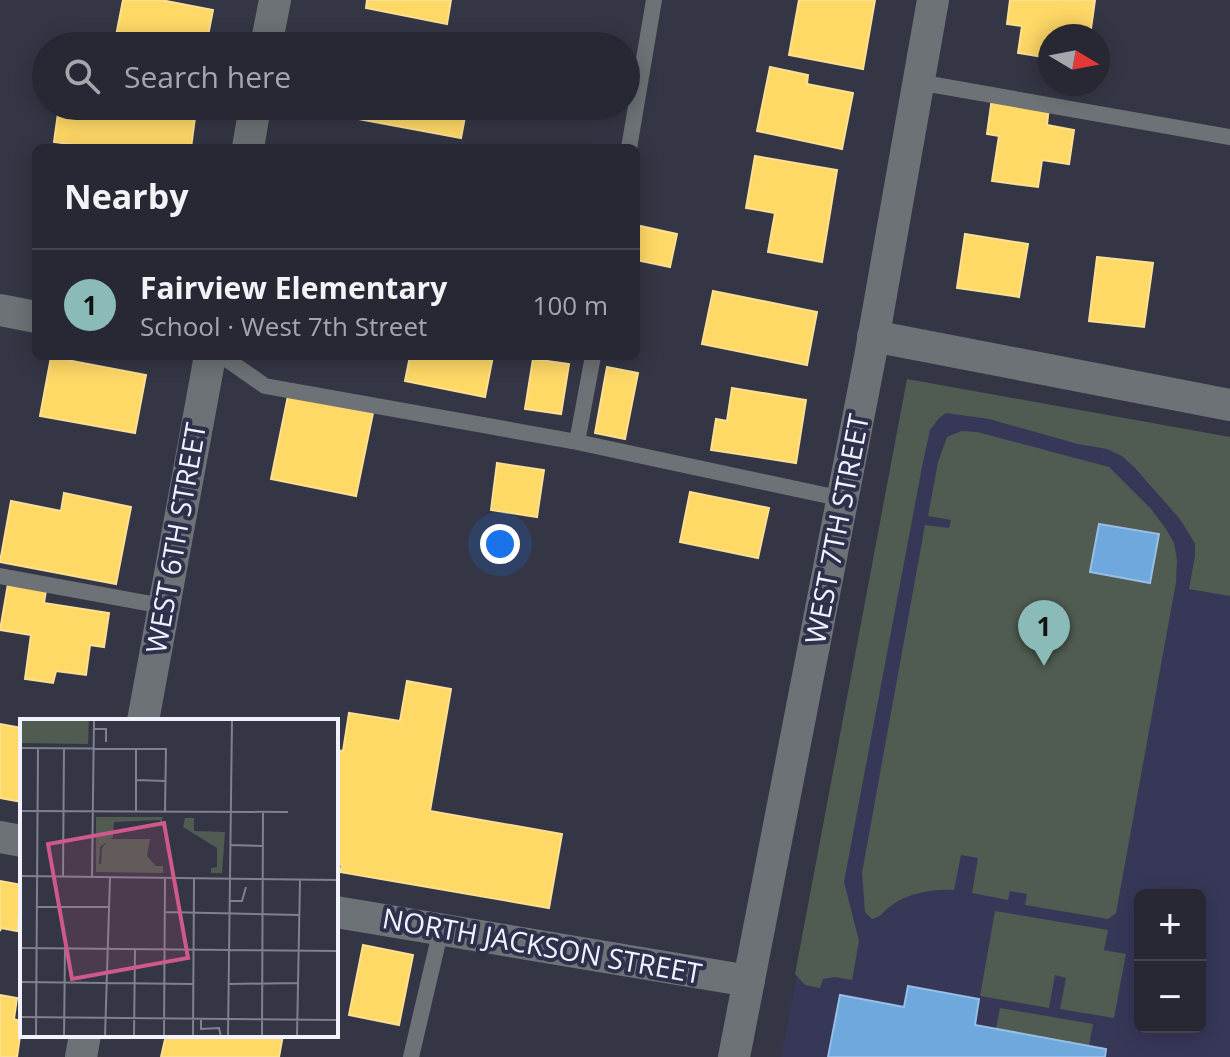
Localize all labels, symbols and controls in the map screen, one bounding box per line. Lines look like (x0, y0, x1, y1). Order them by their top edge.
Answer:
north arrow (1038, 24, 1110, 96)
search box (32, 32, 640, 120)
icon: search (60, 54, 104, 98)
text: Search here (124, 56, 291, 97)
text: Nearby (64, 173, 189, 219)
text: Fairview Elementary (140, 267, 447, 308)
text: 1 (83, 287, 97, 323)
text: 100 m (533, 287, 608, 323)
text: School · West 7th Street (140, 308, 427, 344)
street label: WEST 7TH STREET (795, 410, 877, 647)
street label: WEST 6TH STREET (136, 419, 214, 656)
your location (480, 524, 520, 564)
pin: 1 (1018, 600, 1070, 666)
inset map (20, 719, 338, 1037)
map controls (1134, 889, 1206, 1033)
button: + (1134, 889, 1206, 961)
street label: NORTH JACKSON STREET (380, 898, 705, 992)
button: − (1134, 961, 1206, 1033)

